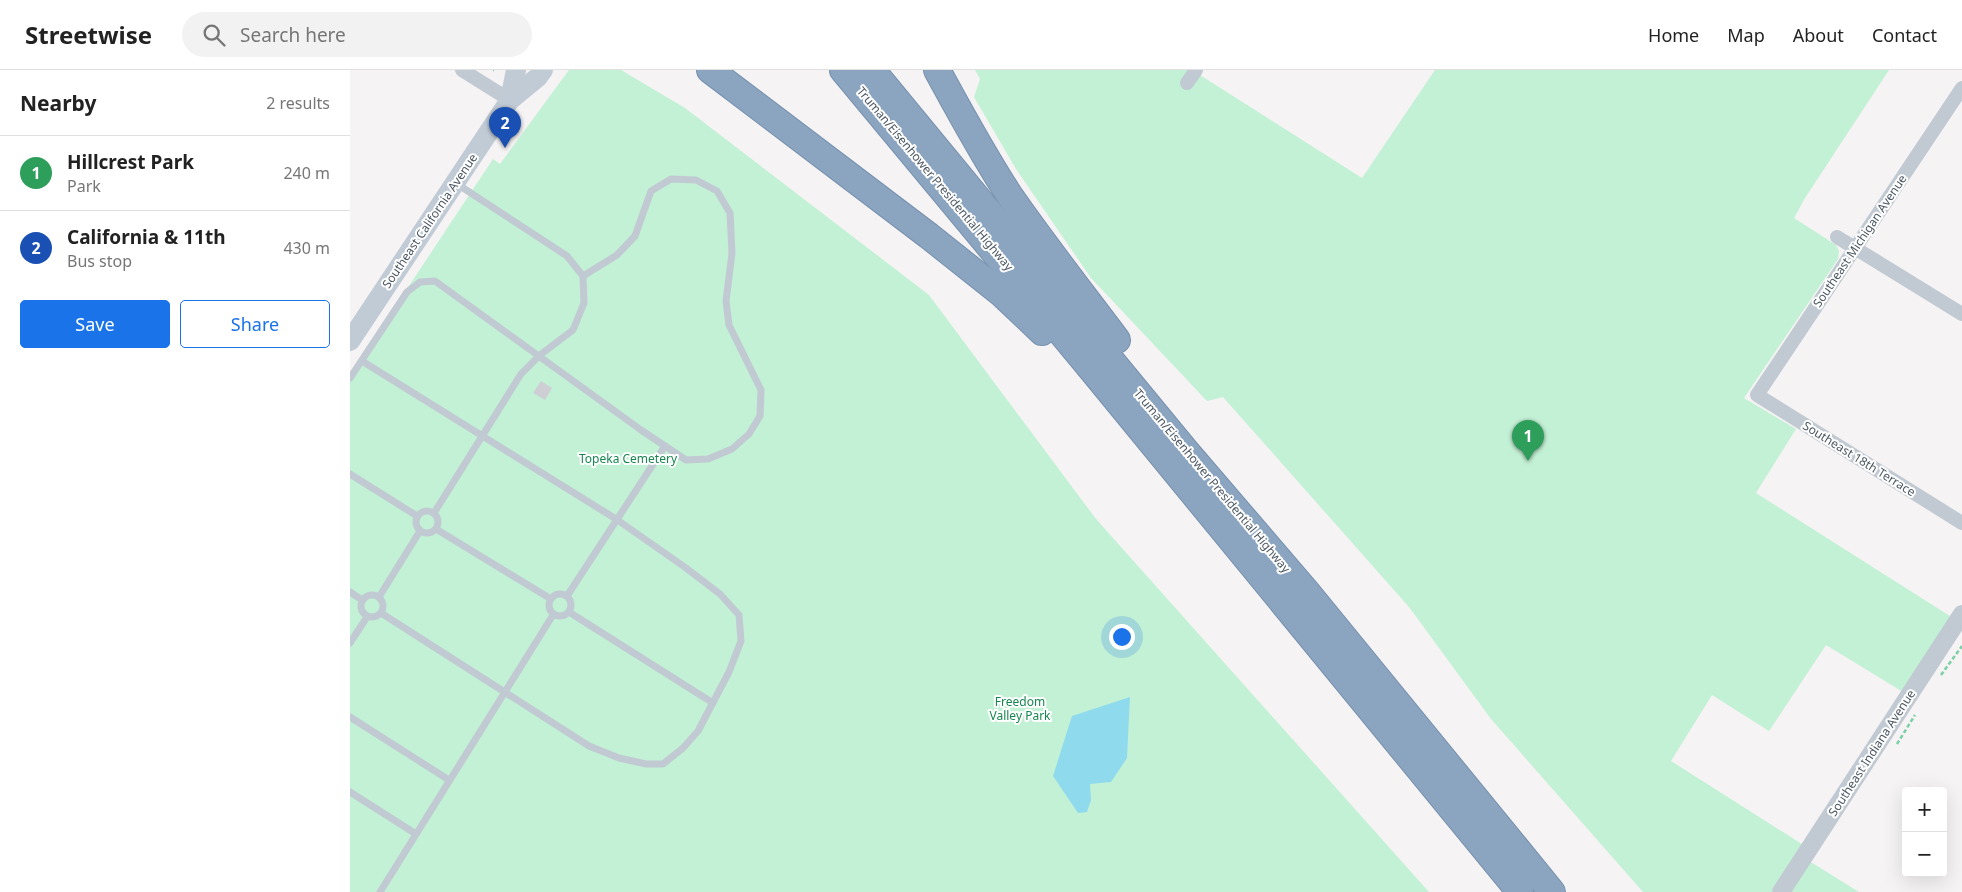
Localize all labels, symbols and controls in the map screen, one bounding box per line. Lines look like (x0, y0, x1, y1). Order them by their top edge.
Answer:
search box (182, 12, 532, 57)
text: Streetwise (25, 18, 152, 51)
icon: search (200, 21, 228, 49)
text: Search here (240, 22, 346, 48)
text: Home (1648, 23, 1699, 47)
text: Map (1727, 23, 1765, 47)
text: About (1793, 23, 1844, 47)
text: Contact (1872, 23, 1937, 47)
street label: Truman/Eisenhower Presidential Highway (853, 83, 1018, 275)
text: Nearby (20, 89, 96, 117)
text: 2 results (266, 92, 330, 114)
pin: 2 (489, 107, 521, 148)
text: Hillcrest Park (67, 149, 194, 175)
street label: Southeast California Avenue (378, 150, 481, 291)
text: 1 (31, 162, 41, 184)
text: 240 m (283, 162, 330, 184)
street label: Southeast Michigan Avenue (1809, 171, 1911, 310)
text: Park (67, 175, 101, 197)
text: California & 11th (67, 224, 226, 250)
text: 2 (31, 237, 41, 259)
text: 430 m (283, 237, 330, 259)
text: Bus stop (67, 250, 132, 272)
button: Save (20, 300, 170, 348)
button: Share (180, 300, 330, 348)
street label: Truman/Eisenhower Presidential Highway (1130, 385, 1295, 577)
street label: Southeast 18th Terrace (1800, 417, 1919, 500)
pin: 1 (1512, 420, 1544, 461)
park label: Topeka Cemetery (579, 450, 678, 467)
your location (1109, 624, 1135, 650)
street label: Southeast Indiana Avenue (1824, 686, 1919, 819)
park label: Freedom Valley Park (989, 693, 1051, 724)
map controls (1902, 787, 1947, 877)
button: + (1902, 787, 1947, 832)
button: − (1902, 832, 1947, 877)

